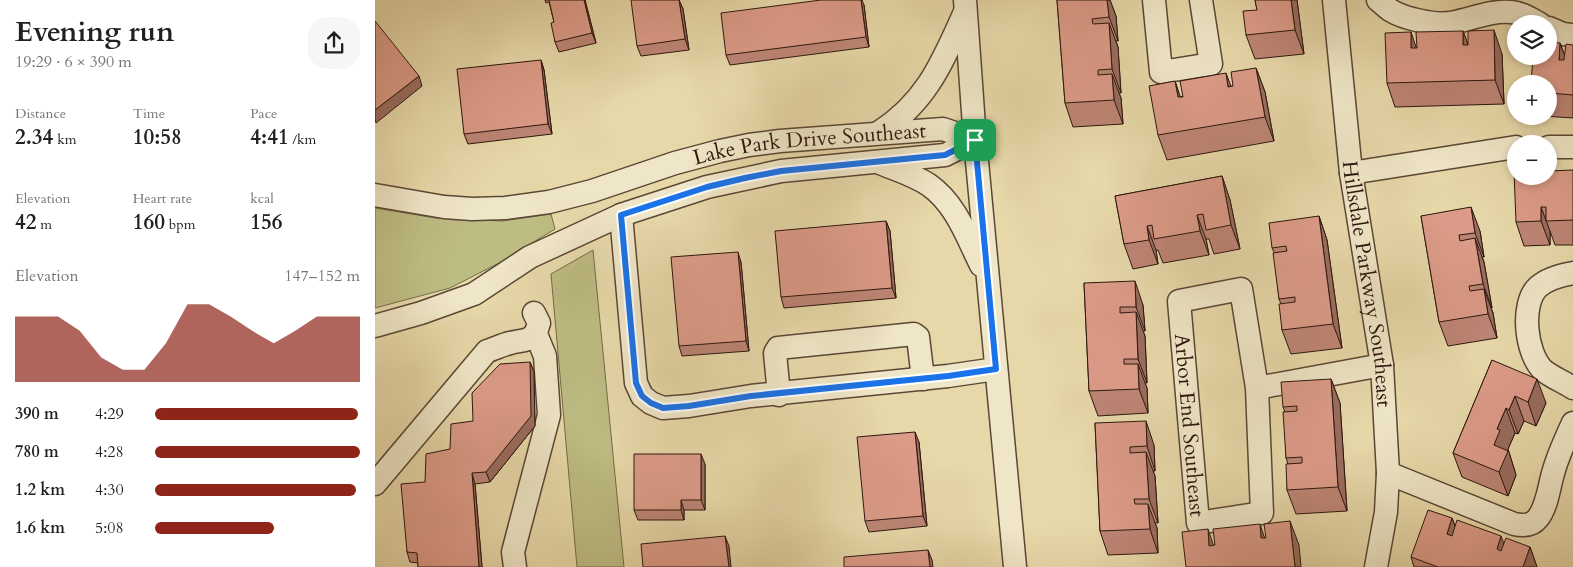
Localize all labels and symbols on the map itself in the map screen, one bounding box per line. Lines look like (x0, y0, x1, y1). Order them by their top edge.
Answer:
street label: Lake Park Drive Southeast (690, 116, 927, 172)
pin (954, 119, 996, 161)
street label: Hillsdale Parkway Southeast (1335, 159, 1399, 408)
street label: Arbor End Southeast (1167, 332, 1212, 518)

